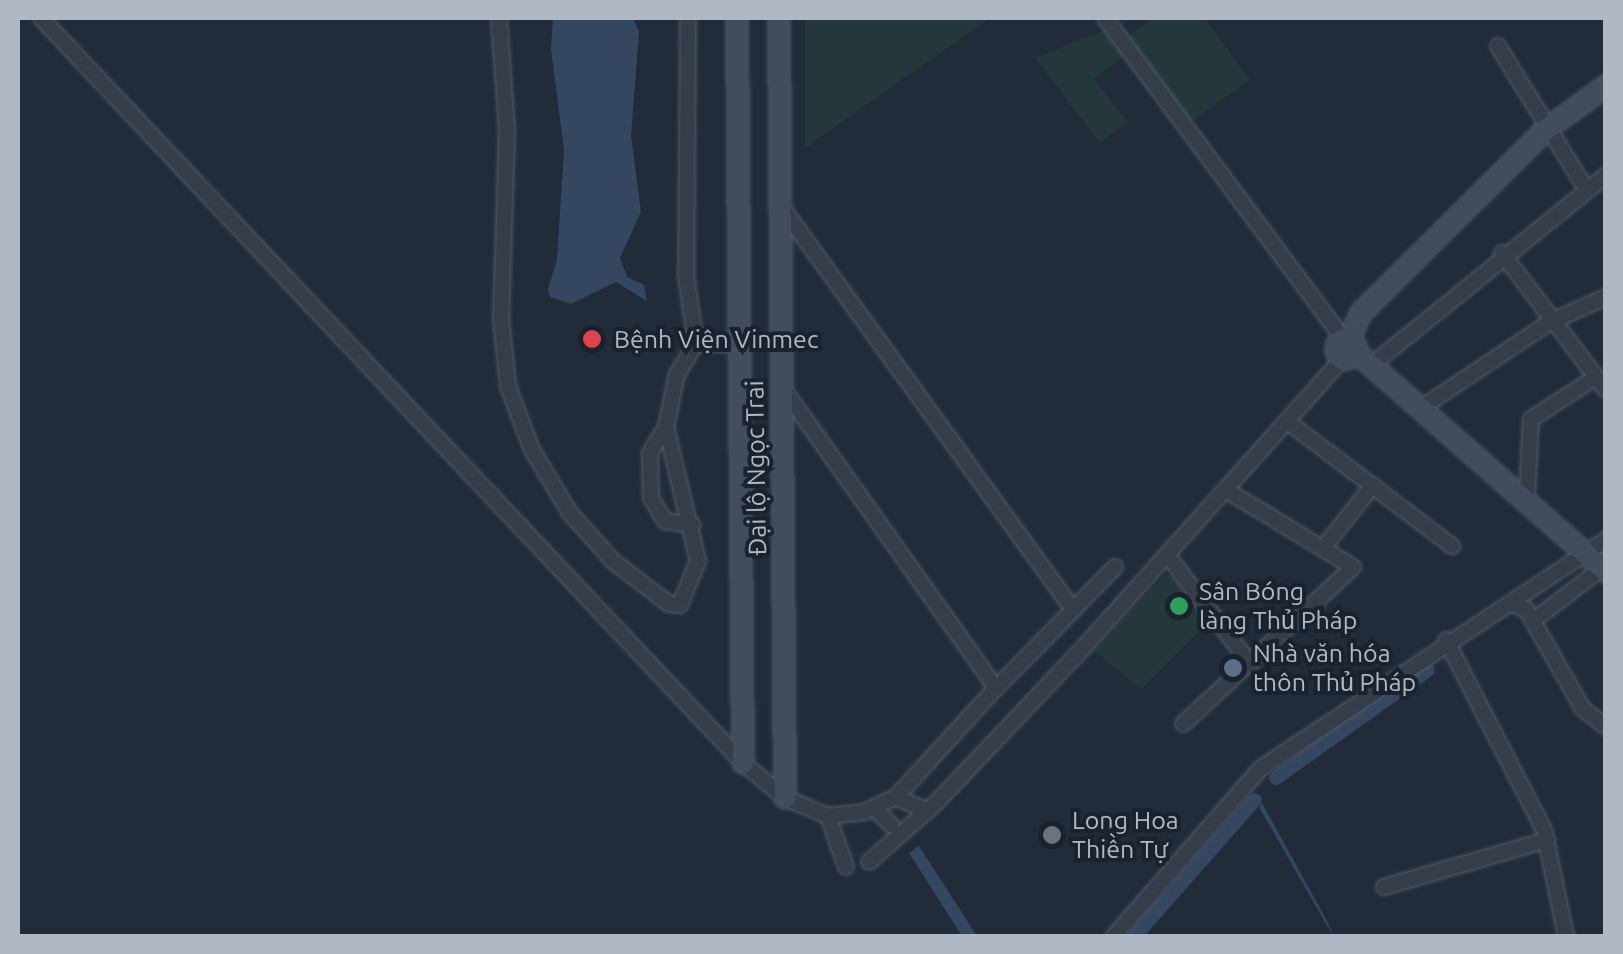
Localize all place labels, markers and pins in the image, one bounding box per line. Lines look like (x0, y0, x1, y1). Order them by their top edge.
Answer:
place label: Bệnh Viện Vinmec (614, 324, 819, 354)
marker: Bệnh Viện Vinmec (579, 326, 605, 352)
place label: Sân Bóng làng Thủ Pháp (1199, 577, 1357, 636)
marker: Sân Bóng làng Thủ Pháp (1168, 595, 1190, 617)
place label: Nhà văn hóa thôn Thủ Pháp (1253, 639, 1416, 698)
marker: Nhà văn hóa thôn Thủ Pháp (1222, 657, 1244, 679)
place label: Long Hoa Thiền Tự (1072, 806, 1179, 865)
marker: Long Hoa Thiền Tự (1041, 824, 1063, 846)

